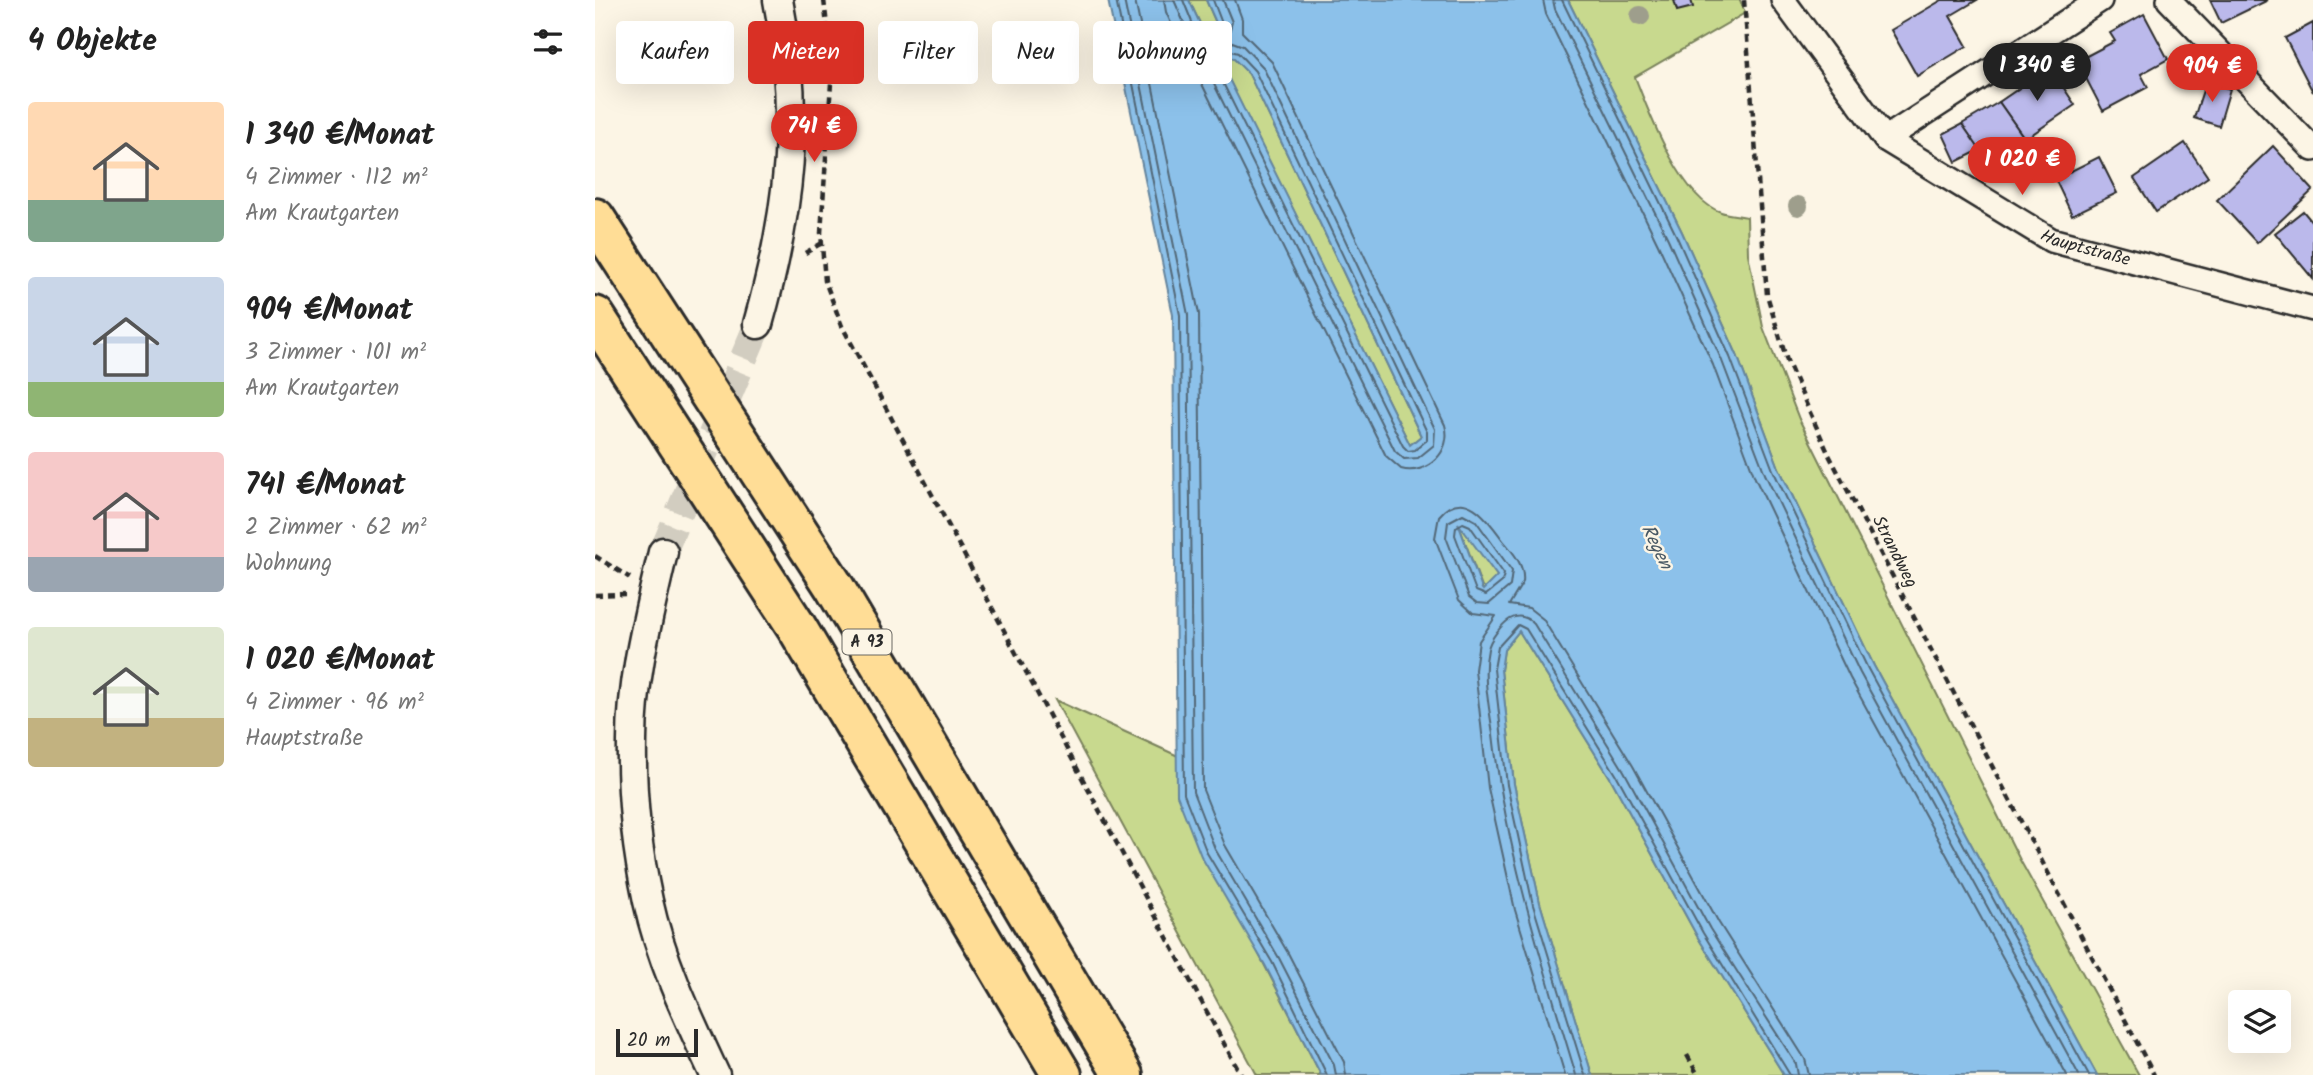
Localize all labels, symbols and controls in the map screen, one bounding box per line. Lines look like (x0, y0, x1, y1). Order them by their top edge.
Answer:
text: 4 Objekte (28, 18, 157, 66)
chip: Kaufen (616, 21, 734, 84)
chip: Mieten (748, 21, 864, 84)
chip: Filter (878, 21, 978, 84)
chip: Neu (992, 21, 1079, 84)
chip: Wohnung (1093, 21, 1232, 84)
icon: filters (529, 23, 567, 61)
pin: 1 340 € (1972, 43, 2102, 103)
pin: 904 € (2163, 44, 2261, 104)
text: 1 340 € (1999, 48, 2075, 84)
text: 904 € (2182, 49, 2242, 85)
pin: 741 € (765, 104, 863, 164)
text: 741 € (787, 109, 841, 145)
text: 1 340 €/Monat (245, 112, 435, 160)
icon: home (84, 130, 168, 214)
pin: 1 020 € (1957, 138, 2087, 197)
text: 1 020 € (1984, 142, 2060, 178)
text: 4 Zimmer · 112 m² (245, 160, 428, 196)
text: Am Krautgarten (245, 196, 399, 232)
street label: Hauptstraße (2034, 222, 2134, 275)
text: 904 €/Monat (245, 287, 413, 335)
icon: home (84, 305, 168, 389)
text: 3 Zimmer · 101 m² (245, 335, 426, 371)
text: Am Krautgarten (245, 371, 399, 407)
text: 741 €/Monat (245, 462, 405, 510)
icon: home (84, 480, 168, 564)
text: 2 Zimmer · 62 m² (245, 510, 427, 546)
street label: Strandweg (1863, 511, 1925, 593)
water label: Regen (1632, 519, 1681, 577)
text: Wohnung (245, 546, 332, 582)
road number: A 93 (842, 629, 891, 654)
text: 1 020 €/Monat (245, 637, 435, 685)
icon: home (84, 655, 168, 739)
text: 4 Zimmer · 96 m² (245, 685, 424, 721)
text: Hauptstraße (245, 721, 363, 757)
map controls (2228, 990, 2291, 1053)
button: layers (2228, 990, 2291, 1053)
scale bar (616, 1026, 698, 1058)
text: 20 m (627, 1026, 670, 1056)

